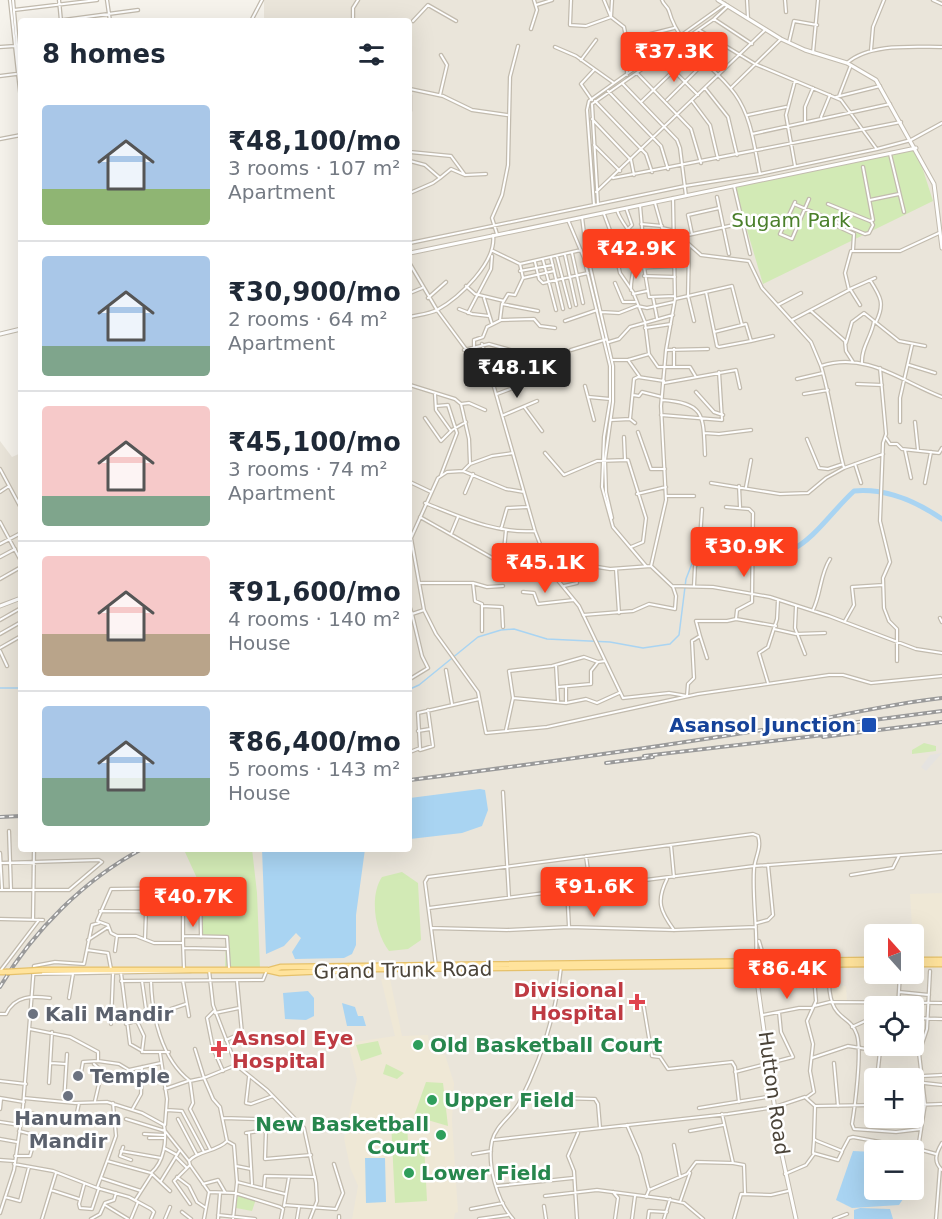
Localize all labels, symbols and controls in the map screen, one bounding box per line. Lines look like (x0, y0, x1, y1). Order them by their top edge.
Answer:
pin: ₹37.3K (625, 32, 723, 83)
icon: filters (355, 38, 388, 71)
text: 8 homes (42, 39, 166, 69)
text: ₹37.3K (635, 39, 713, 63)
text: ₹48,100/mo (228, 126, 401, 156)
icon: home (90, 129, 162, 201)
text: 3 rooms · 107 m² (228, 156, 400, 180)
text: Apartment (228, 180, 335, 204)
park label: Sugam Park (731, 208, 851, 232)
pin: ₹42.9K (587, 229, 685, 280)
text: ₹42.9K (597, 236, 675, 260)
text: ₹30,900/mo (228, 277, 401, 307)
icon: home (90, 280, 162, 352)
text: 2 rooms · 64 m² (228, 307, 388, 331)
text: Apartment (228, 331, 335, 355)
pin: ₹48.1K (468, 348, 566, 399)
text: ₹48.1K (478, 355, 556, 379)
text: ₹45,100/mo (228, 427, 401, 457)
icon: home (90, 430, 162, 502)
text: 3 rooms · 74 m² (228, 457, 388, 481)
text: Apartment (228, 481, 335, 505)
pin: ₹30.9K (695, 527, 793, 578)
text: ₹30.9K (705, 534, 783, 558)
pin: ₹45.1K (496, 543, 594, 594)
text: ₹45.1K (506, 550, 584, 574)
text: ₹91,600/mo (228, 577, 401, 607)
icon: home (90, 580, 162, 652)
text: 4 rooms · 140 m² (228, 607, 400, 631)
text: House (228, 631, 291, 655)
place label: Asansol Junction (669, 713, 856, 737)
marker: Asansol Junction (860, 716, 878, 734)
text: ₹86,400/mo (228, 727, 401, 757)
icon: home (90, 730, 162, 802)
text: 5 rooms · 143 m² (228, 757, 400, 781)
text: House (228, 781, 291, 805)
pin: ₹91.6K (545, 867, 643, 918)
text: ₹91.6K (555, 874, 633, 898)
pin: ₹40.7K (144, 877, 242, 928)
text: ₹40.7K (154, 884, 232, 908)
north arrow (864, 924, 924, 984)
map controls (864, 924, 924, 1200)
pin: ₹86.4K (738, 949, 836, 1000)
street label: Grand Trunk Road (313, 956, 493, 984)
text: ₹86.4K (748, 956, 826, 980)
place label: Divisional Hospital (514, 978, 624, 1025)
marker: Divisional Hospital (628, 993, 646, 1011)
button: locate (864, 996, 924, 1056)
place label: Kali Mandir (45, 1002, 173, 1026)
marker: Kali Mandir (26, 1007, 40, 1021)
place label: Asnsol Eye Hospital (232, 1026, 353, 1073)
street label: Hutton Road (753, 1030, 795, 1156)
place label: Old Basketball Court (430, 1033, 663, 1057)
marker: Old Basketball Court (411, 1038, 425, 1052)
marker: Asnsol Eye Hospital (210, 1040, 228, 1058)
place label: Temple (90, 1064, 170, 1088)
button: + (864, 1068, 924, 1128)
marker: Temple (71, 1069, 85, 1083)
place label: Upper Field (444, 1088, 575, 1112)
marker: Hanuman Mandir (61, 1089, 75, 1103)
marker: Upper Field (425, 1093, 439, 1107)
place label: Hanuman Mandir (14, 1106, 122, 1153)
place label: New Basketball Court (255, 1112, 429, 1159)
marker: New Basketball Court (434, 1128, 448, 1142)
button: − (864, 1140, 924, 1200)
place label: Lower Field (421, 1161, 552, 1185)
marker: Lower Field (402, 1166, 416, 1180)

